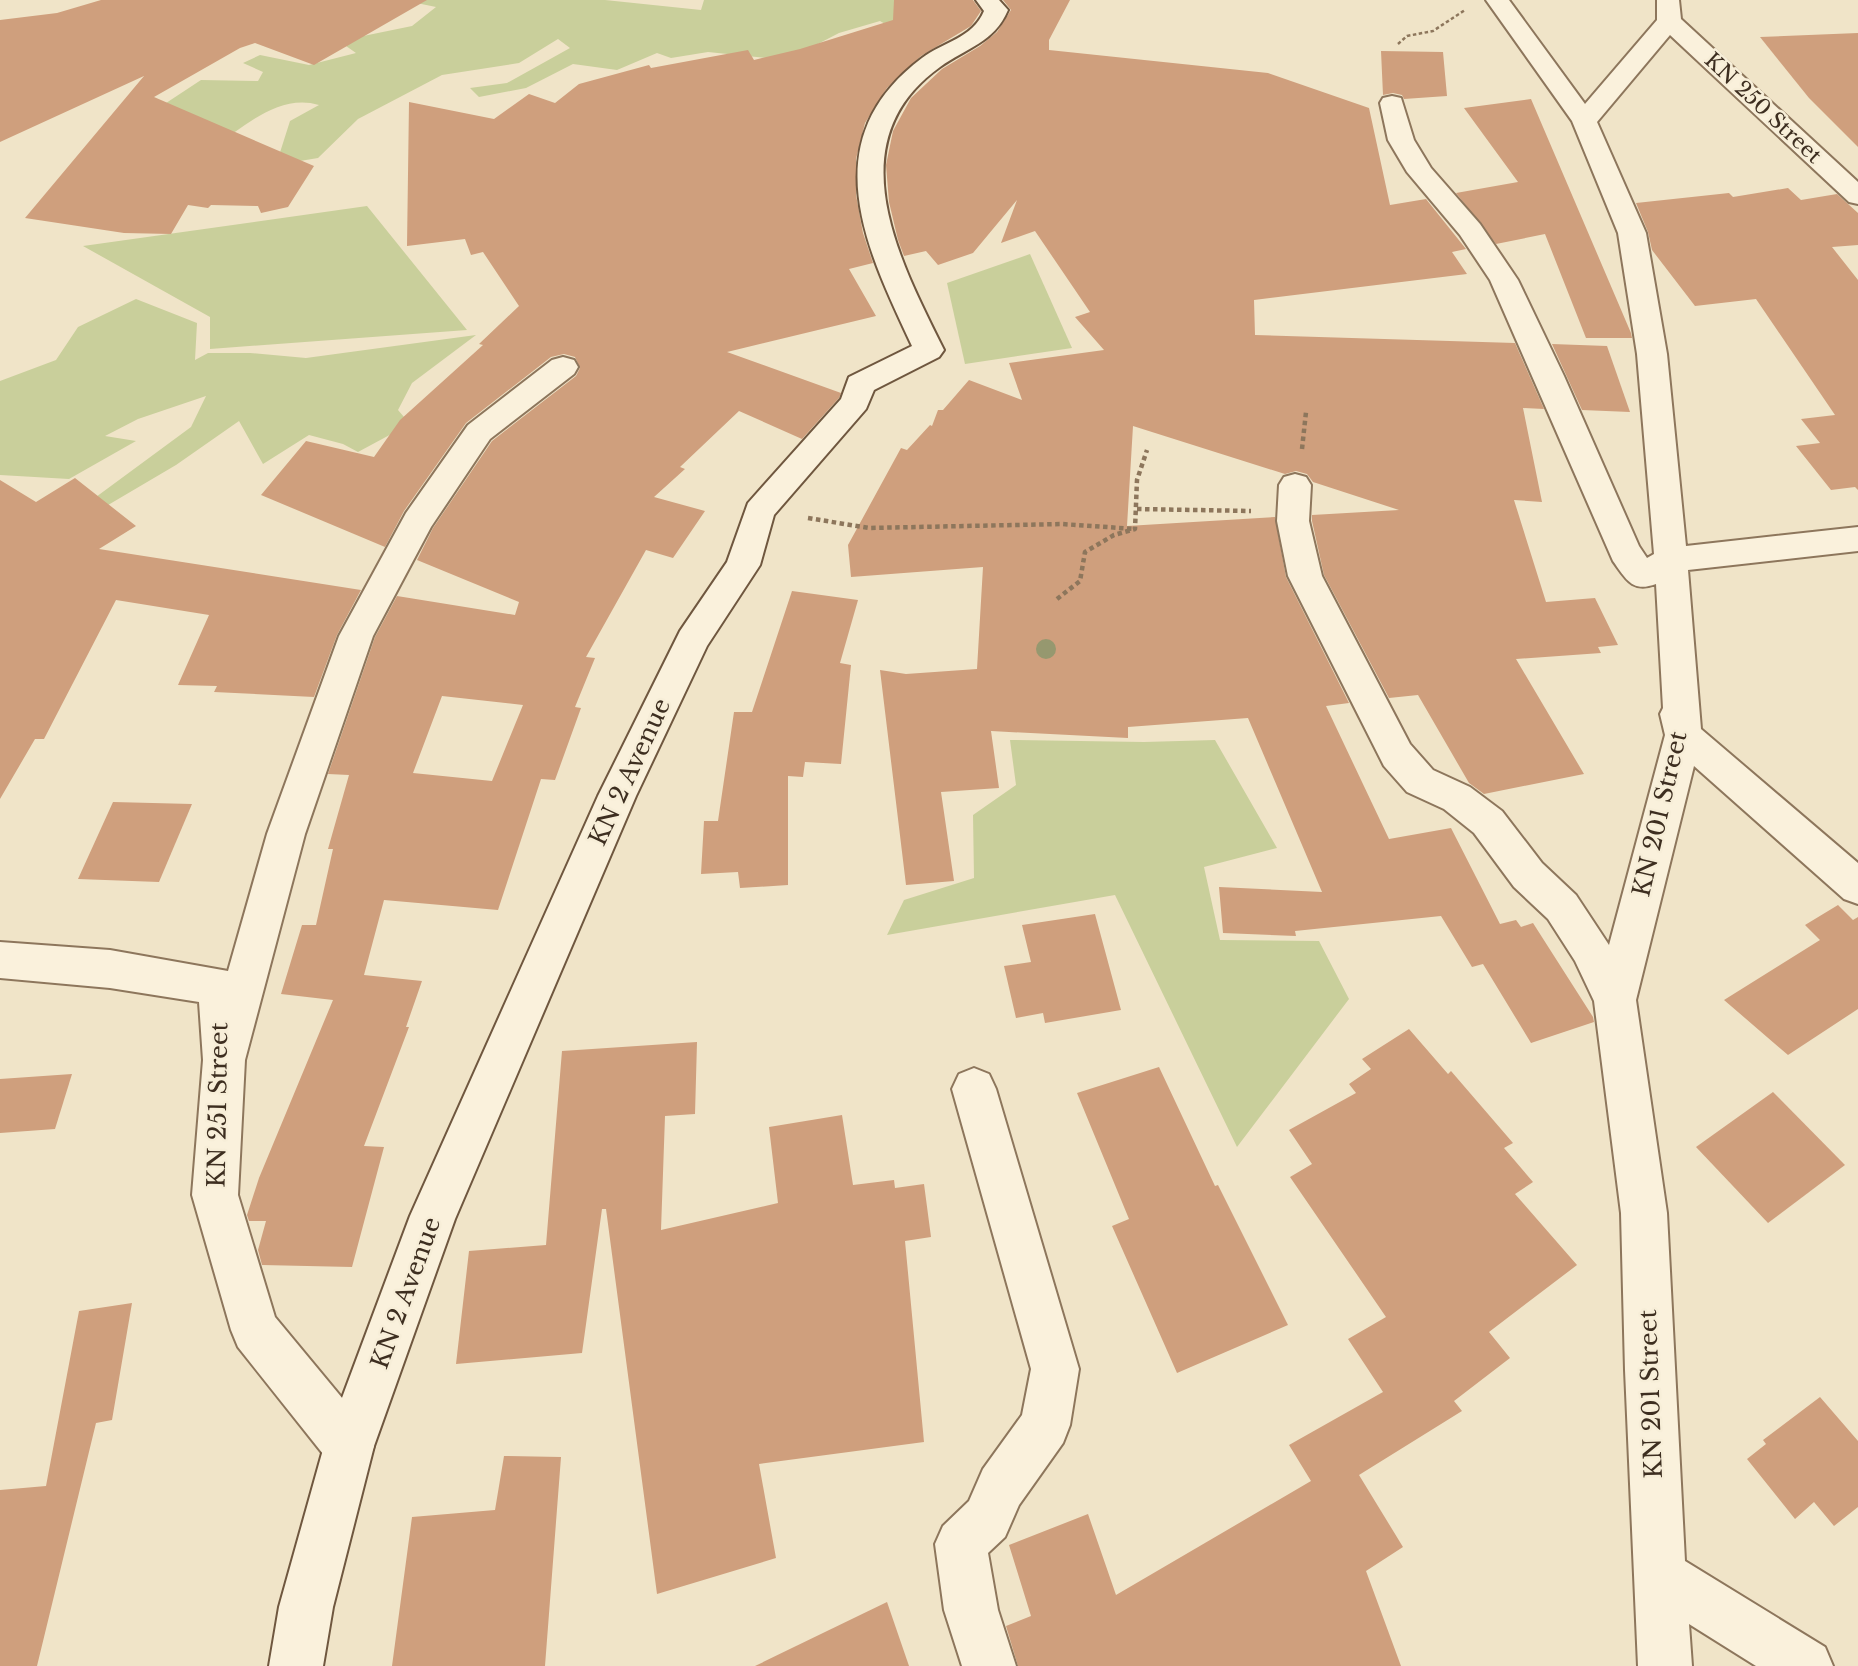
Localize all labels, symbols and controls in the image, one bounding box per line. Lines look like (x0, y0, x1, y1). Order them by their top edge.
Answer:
street label: KN 250 Street (1699, 47, 1827, 169)
street label: KN 2 Avenue (583, 693, 676, 850)
street label: KN 201 Street (1626, 728, 1693, 899)
street label: KN 251 Street (202, 1022, 233, 1188)
street label: KN 2 Avenue (365, 1213, 446, 1373)
street label: KN 201 Street (1633, 1309, 1668, 1479)

